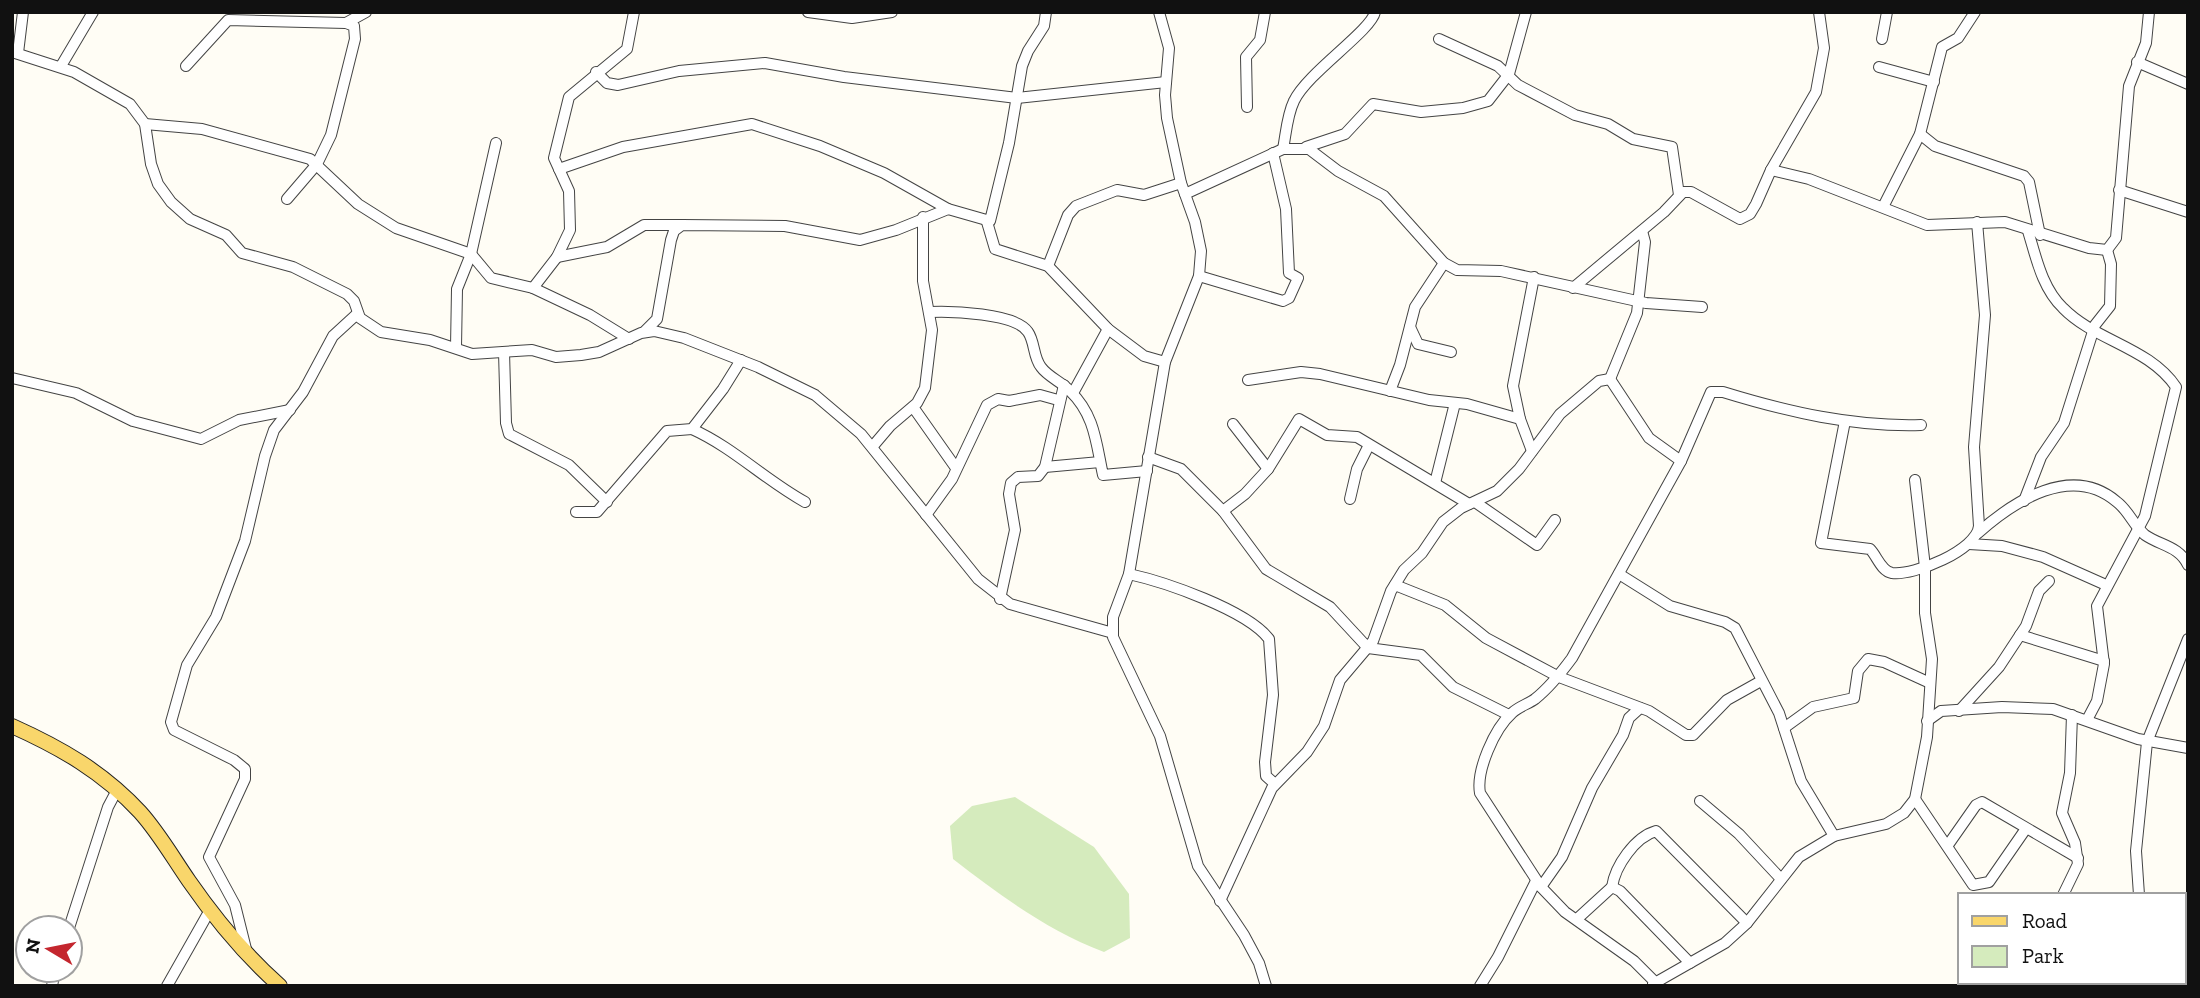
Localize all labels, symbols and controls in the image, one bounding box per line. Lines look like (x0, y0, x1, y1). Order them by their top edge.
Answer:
legend (1958, 893, 2186, 984)
text: Road (2022, 908, 2068, 933)
north arrow (14, 914, 84, 984)
text: N (20, 937, 45, 955)
text: Park (2022, 943, 2064, 968)

